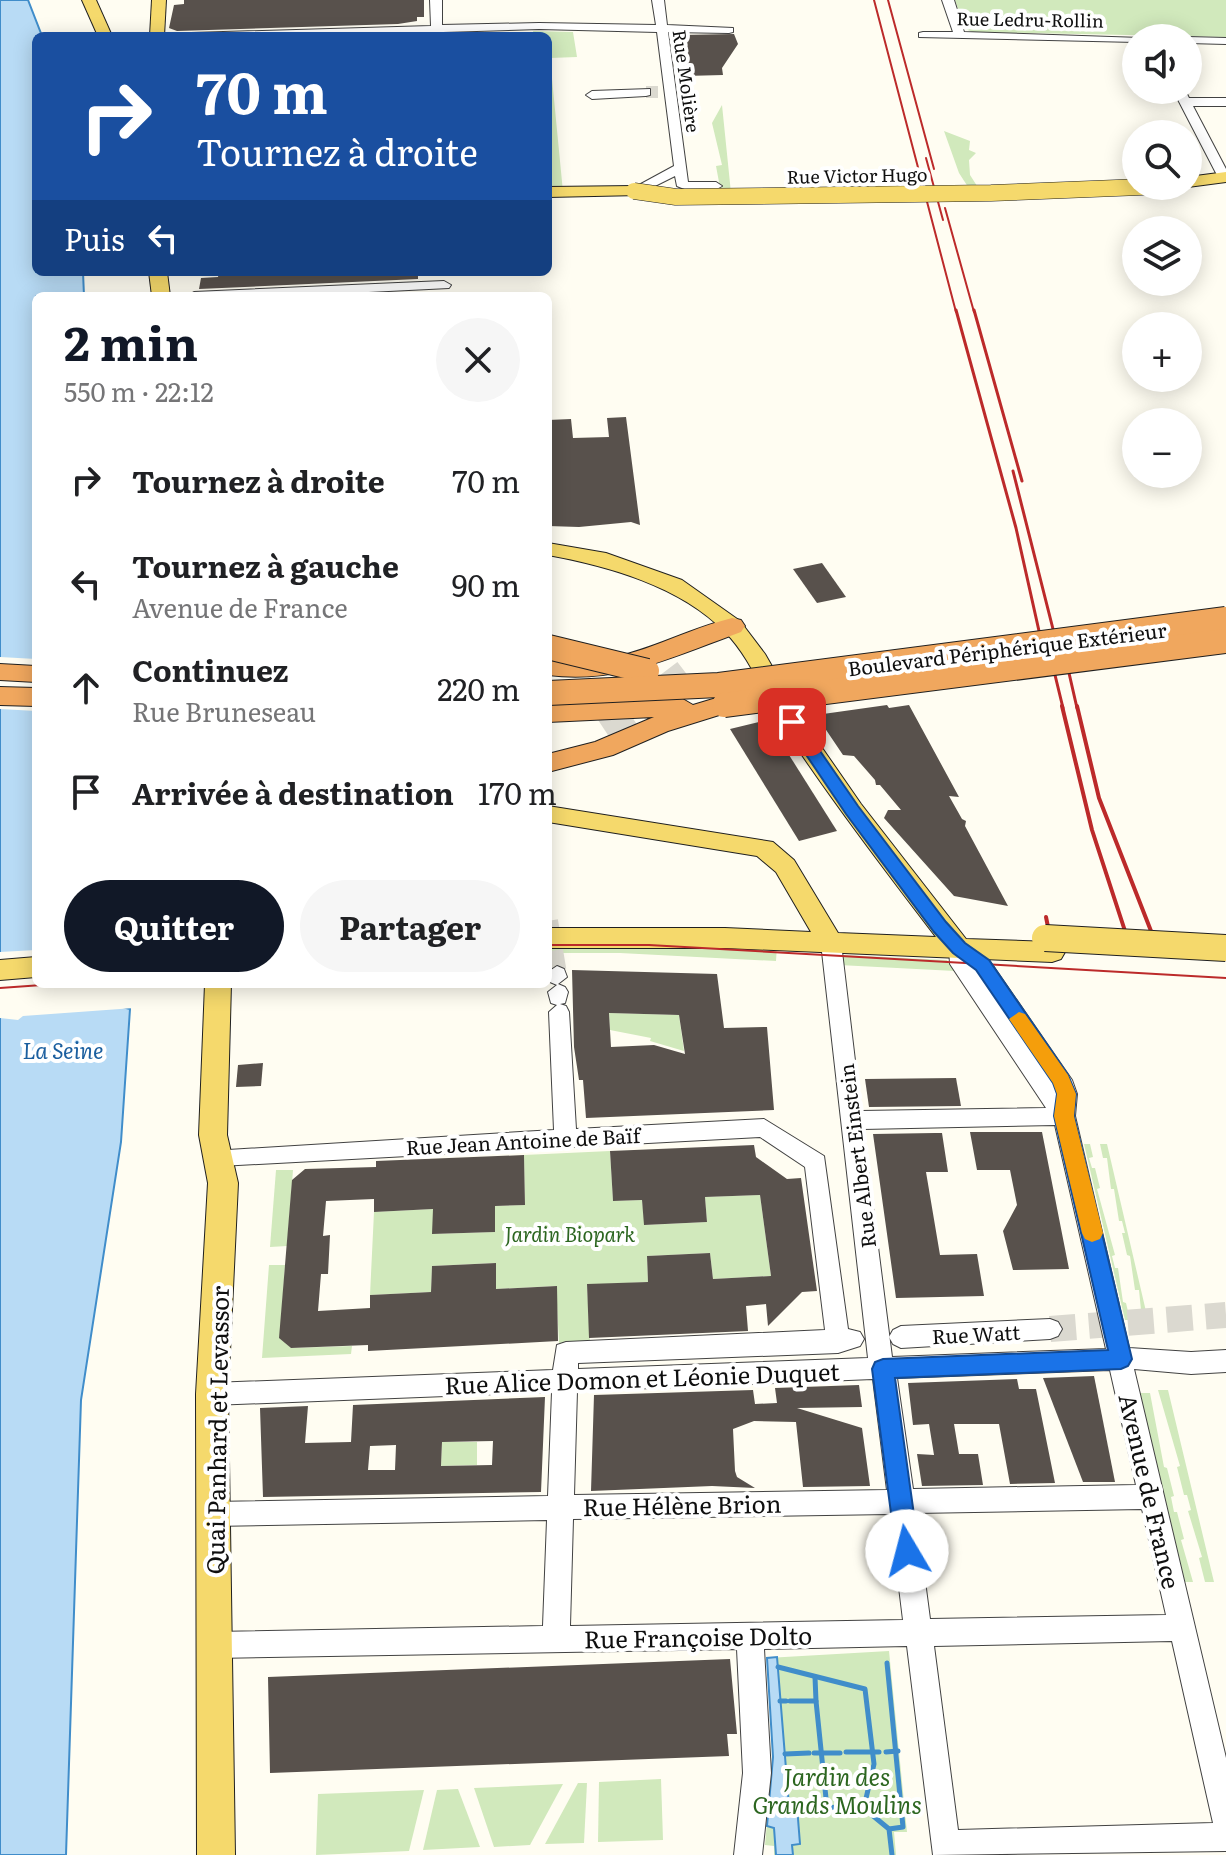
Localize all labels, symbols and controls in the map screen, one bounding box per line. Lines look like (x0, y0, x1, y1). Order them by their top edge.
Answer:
street label: Rue Ledru-Rollin (956, 4, 1104, 34)
map controls (1122, 24, 1202, 488)
button: sound (1122, 24, 1202, 104)
street label: Rue Molière (666, 28, 708, 134)
text: 70 m (196, 48, 328, 131)
icon: right (64, 64, 168, 168)
button: search (1122, 120, 1202, 200)
text: Tournez à droite (196, 124, 478, 177)
street label: Rue Victor Hugo (786, 160, 928, 190)
text: Puis (64, 216, 125, 260)
icon: left (141, 216, 185, 260)
button: layers (1122, 216, 1202, 296)
text: 2 min (64, 305, 198, 376)
button: + (1122, 312, 1202, 392)
button: close (436, 318, 520, 402)
text: 550 m · 22:12 (64, 371, 214, 410)
button: − (1122, 408, 1202, 488)
icon: right (64, 458, 108, 502)
text: Tournez à droite (132, 458, 385, 502)
text: 70 m (452, 458, 520, 502)
text: Tournez à gauche (132, 543, 399, 587)
icon: left (64, 562, 108, 606)
text: 90 m (452, 562, 520, 606)
text: Avenue de France (132, 587, 348, 626)
street label: Boulevard Périphérique Extérieur (846, 613, 1169, 682)
text: Continuez (132, 647, 289, 691)
icon: ahead (64, 666, 108, 710)
text: 220 m (437, 666, 520, 710)
pin (758, 688, 826, 756)
text: Rue Bruneseau (132, 691, 316, 730)
icon: arrive (770, 700, 814, 744)
icon: arrive (64, 770, 108, 814)
text: Arrivée à destination (132, 770, 454, 814)
text: 170 m (478, 770, 557, 814)
button: Quitter (64, 880, 284, 972)
button: Partager (300, 880, 520, 972)
water label: La Seine (22, 1033, 104, 1066)
street label: Rue Albert Einstein (830, 1062, 882, 1250)
street label: Rue Jean Antoine de Baïf (405, 1119, 643, 1161)
park label: Jardin Biopark (505, 1218, 635, 1248)
street label: Quai Panhard et Levassor (196, 1285, 236, 1575)
street label: Rue Watt (931, 1316, 1021, 1350)
street label: Rue Alice Domon et Léonie Duquet (444, 1353, 841, 1401)
street label: Avenue de France (1112, 1390, 1190, 1592)
street label: Rue Hélène Brion (582, 1485, 782, 1523)
position arrow (865, 1509, 949, 1593)
street label: Rue Françoise Dolto (584, 1617, 812, 1655)
park label: Jardin des Grands Moulins (752, 1758, 922, 1821)

